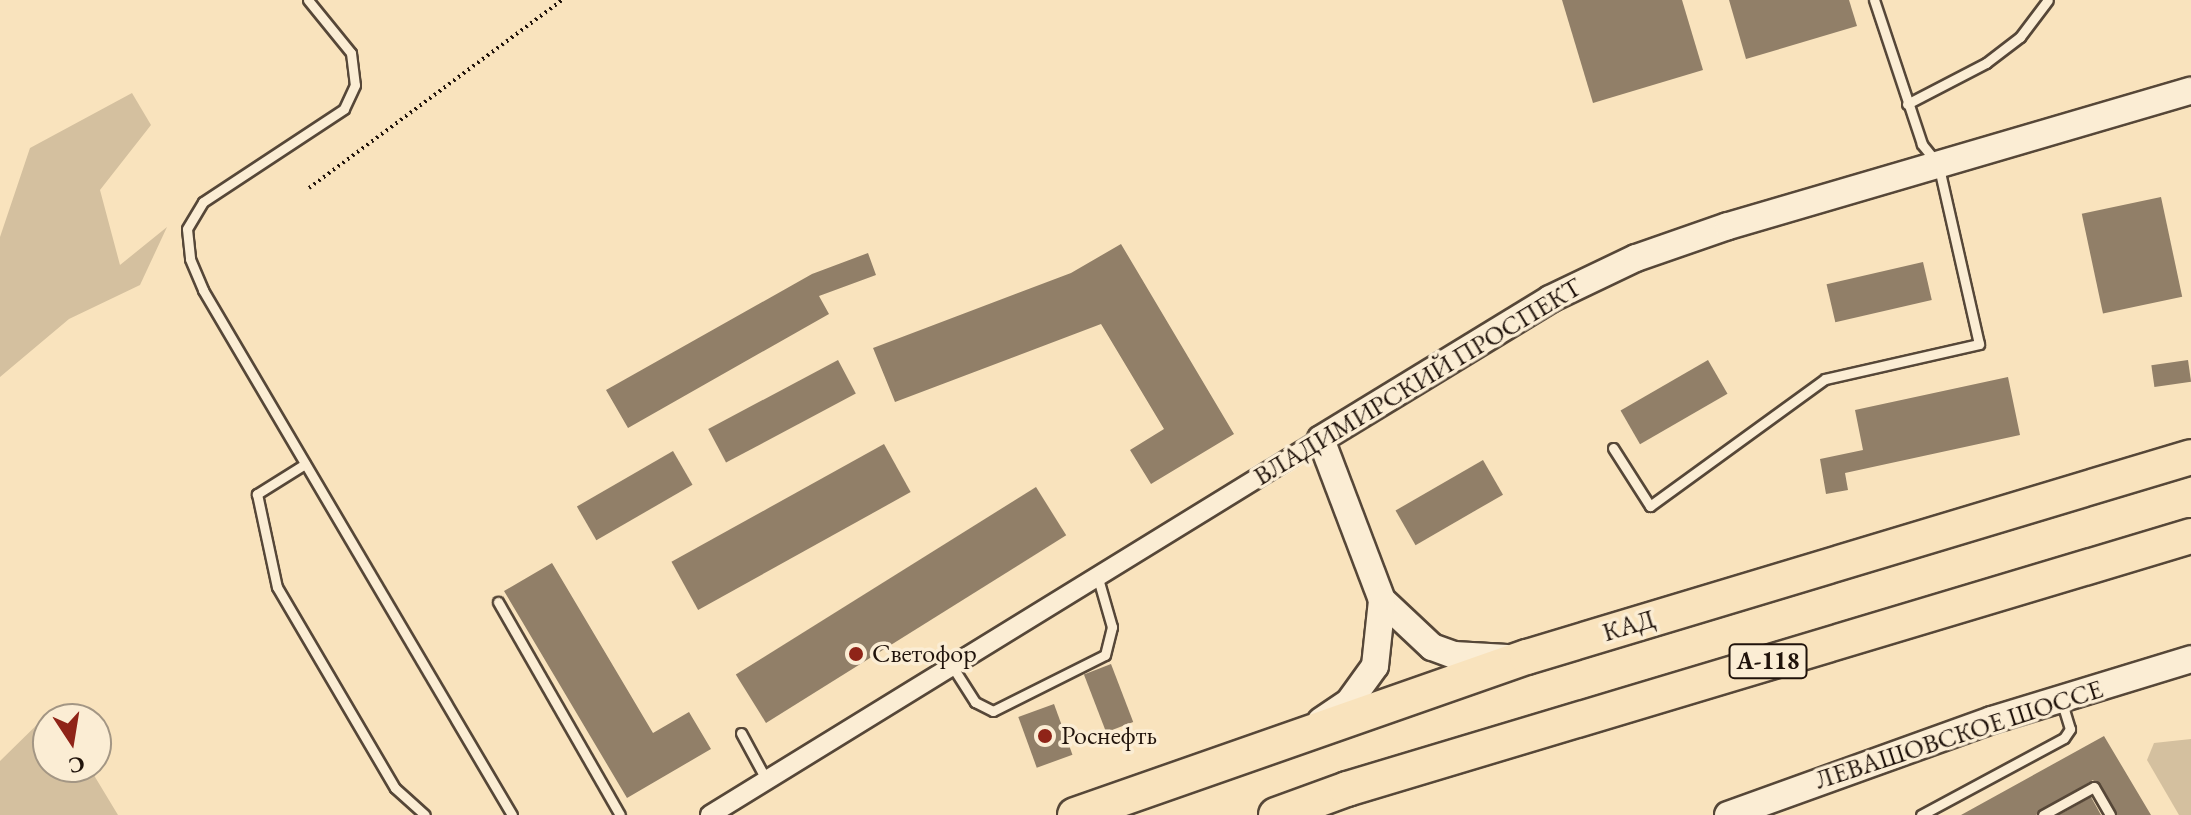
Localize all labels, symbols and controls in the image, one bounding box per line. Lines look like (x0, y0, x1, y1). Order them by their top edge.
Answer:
street label: ВЛАДИМИРСКИЙ ПРОСПЕКТ (1248, 272, 1588, 492)
street label: КАД (1599, 603, 1659, 649)
place label: Светофор (872, 638, 977, 670)
road number: А-118 (1728, 641, 1808, 681)
marker: Светофор (847, 645, 865, 663)
street label: ЛЕВАШОВСКОЕ ШОССЕ (1811, 674, 2107, 796)
north arrow (32, 703, 112, 783)
place label: Роснефть (1061, 720, 1157, 752)
marker: Роснефть (1036, 727, 1054, 745)
text: С (66, 749, 87, 781)

